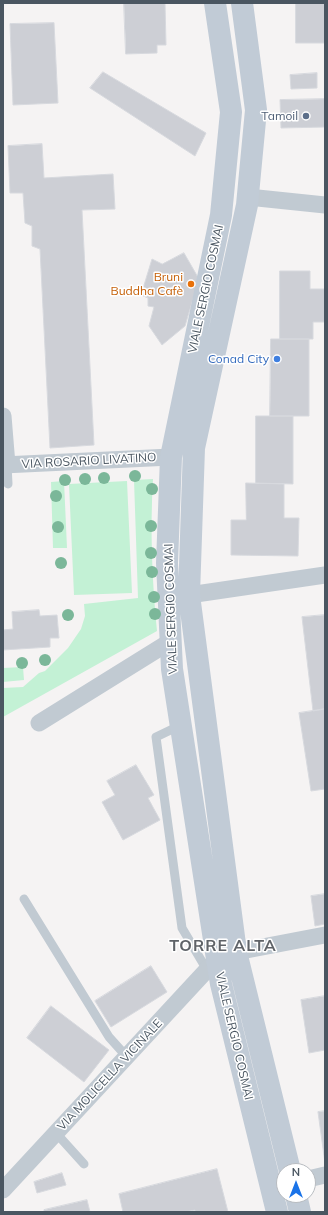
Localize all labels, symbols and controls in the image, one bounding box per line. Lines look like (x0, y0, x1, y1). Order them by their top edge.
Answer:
place label: Tamoil (261, 109, 298, 123)
marker: Tamoil (301, 111, 311, 121)
street label: VIALE SERGIO COSMAI (185, 223, 227, 355)
place label: Bruni Buddha Cafè (111, 270, 183, 298)
marker: Bruni Buddha Cafè (186, 279, 196, 289)
place label: Conad City (208, 352, 269, 366)
marker: Conad City (272, 354, 282, 364)
street label: VIA ROSARIO LIVATINO (21, 450, 157, 472)
street label: VIALE SERGIO COSMAI (162, 543, 180, 675)
district label: TORRE ALTA (169, 936, 277, 956)
street label: VIALE SERGIO COSMAI (212, 971, 256, 1101)
street label: VIA MOLICELLA VICINALE (55, 1016, 165, 1134)
north arrow (276, 1163, 316, 1203)
text: N (292, 1165, 300, 1179)

